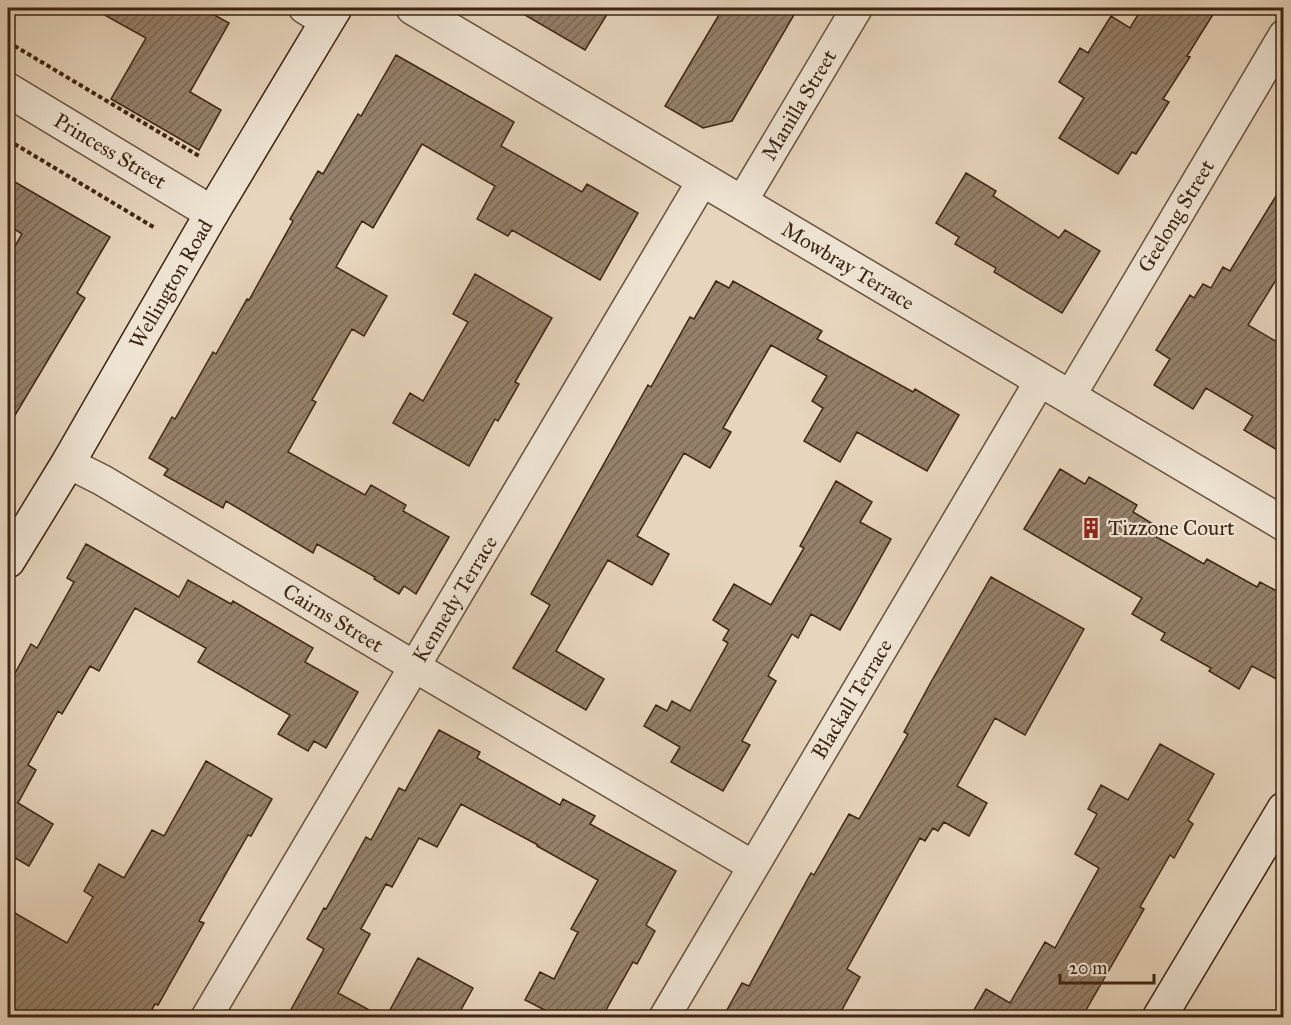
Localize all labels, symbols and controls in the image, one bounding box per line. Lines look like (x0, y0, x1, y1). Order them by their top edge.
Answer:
street label: Manilla Street (756, 44, 843, 165)
street label: Princess Street (49, 107, 171, 195)
street label: Geelong Street (1132, 154, 1220, 277)
street label: Wellington Road (124, 214, 219, 353)
street label: Mowbray Terrace (777, 216, 919, 316)
place label: Tizzone Court (1108, 515, 1235, 541)
building icon: Tizzone Court (1079, 516, 1103, 540)
street label: Kennedy Terrace (407, 531, 503, 667)
street label: Cairns Street (278, 578, 388, 658)
street label: Blackall Terrace (806, 634, 898, 764)
scale bar (1060, 947, 1154, 985)
text: 20 m (1069, 957, 1107, 979)

